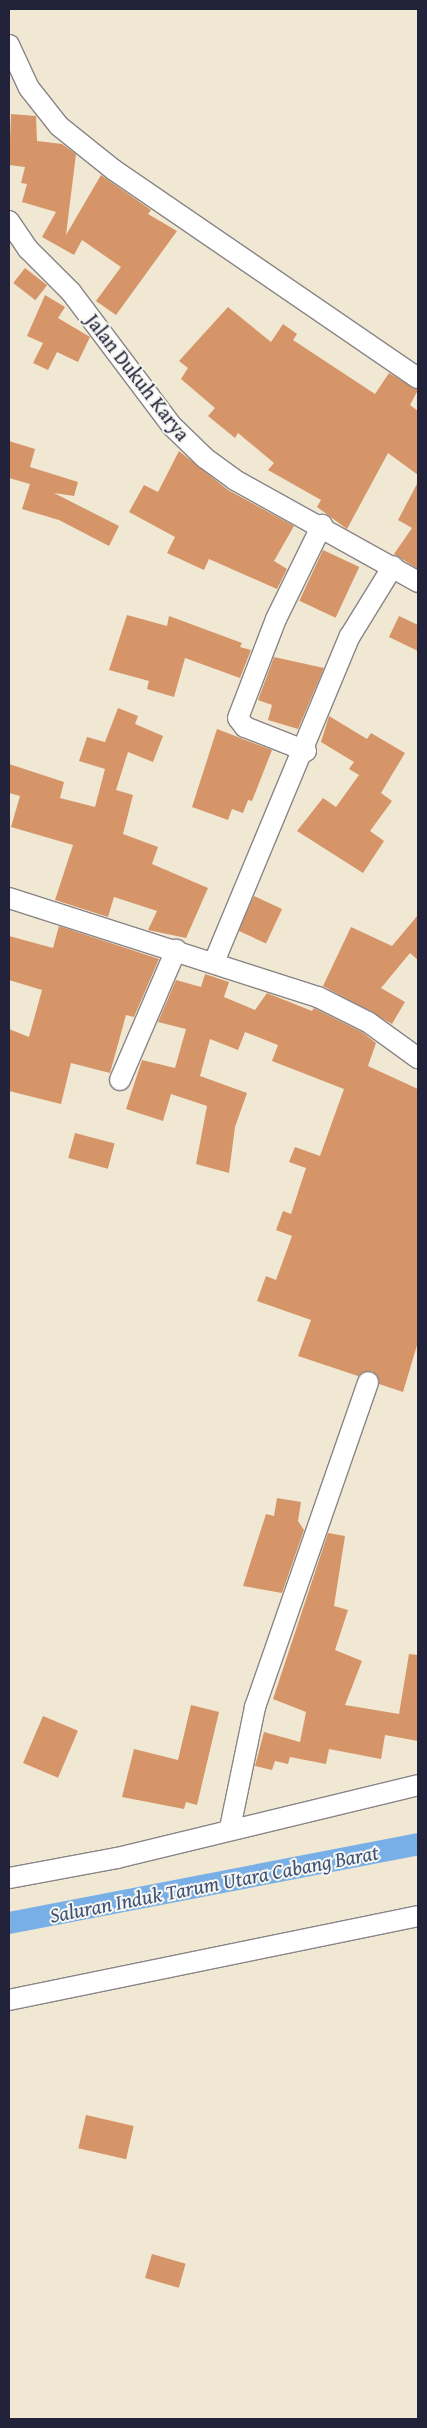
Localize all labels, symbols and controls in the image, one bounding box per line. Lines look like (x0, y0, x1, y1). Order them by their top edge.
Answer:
street label: Jalan Dukuh Karya (81, 309, 195, 445)
water label: Saluran Induk Tarum Utara Cabang Barat (47, 1840, 381, 1928)

